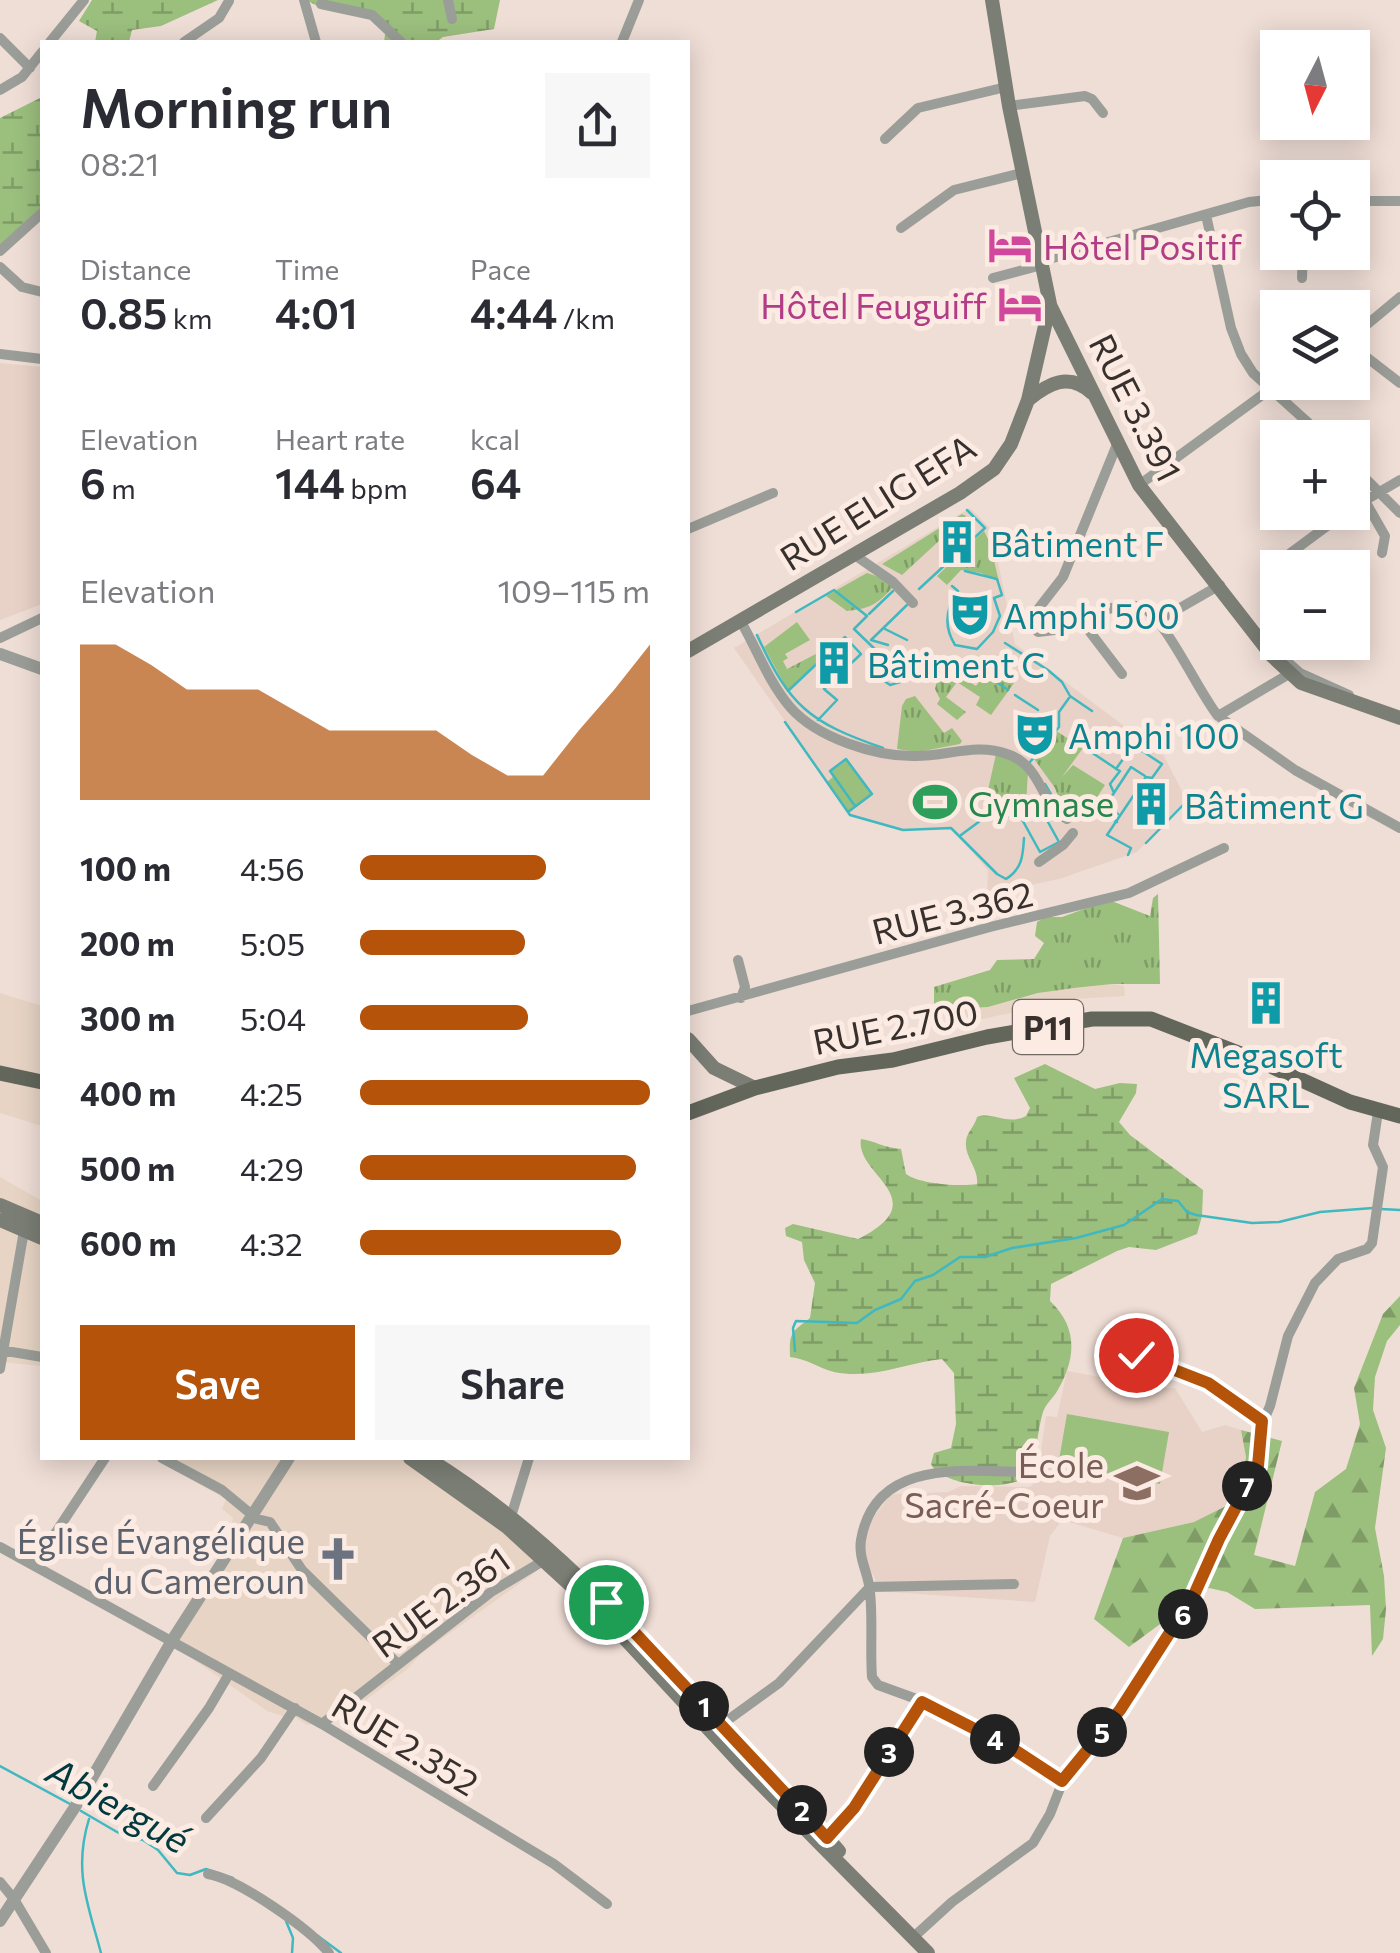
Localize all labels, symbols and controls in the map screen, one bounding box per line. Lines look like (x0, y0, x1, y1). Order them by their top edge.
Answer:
north arrow (1260, 30, 1370, 140)
map controls (1260, 30, 1370, 660)
text: Morning run (80, 72, 392, 139)
button: share (545, 73, 650, 178)
text: 08:21 (80, 143, 159, 183)
button: locate (1260, 160, 1370, 270)
hotel icon: Hôtel Positif (986, 221, 1034, 269)
place label: Hôtel Positif (1043, 224, 1242, 267)
text: Distance (80, 252, 191, 286)
text: Time (275, 252, 339, 286)
text: Pace (470, 252, 531, 286)
hotel icon: Hôtel Feuguiff (996, 280, 1044, 328)
place label: Hôtel Feuguiff (760, 283, 987, 326)
text: 0.85 (80, 286, 167, 338)
text: 4:01 (275, 286, 358, 338)
text: 4:44 (470, 286, 557, 338)
button: layers (1260, 290, 1370, 400)
text: km (167, 301, 212, 335)
text: /km (557, 301, 615, 335)
street label: RUE 3.391 (1082, 326, 1192, 488)
button: + (1260, 420, 1370, 530)
text: Elevation (80, 422, 198, 456)
text: Heart rate (275, 422, 405, 456)
text: kcal (470, 422, 520, 456)
street label: RUE ELIG EFA (771, 424, 983, 578)
text: 6 (80, 456, 106, 508)
text: 144 (275, 456, 345, 508)
text: 64 (470, 456, 521, 508)
text: m (106, 471, 136, 505)
text: bpm (345, 471, 408, 505)
building icon: Bâtiment F (933, 518, 981, 566)
place label: Bâtiment F (990, 521, 1164, 564)
button: − (1260, 550, 1370, 660)
text: Elevation (80, 570, 215, 610)
text: 109–115 m (497, 570, 650, 610)
theatre icon: Amphi 500 (946, 590, 994, 638)
place label: Amphi 500 (1003, 593, 1180, 636)
building icon: Bâtiment C (810, 639, 858, 687)
place label: Bâtiment C (867, 642, 1045, 685)
theatre icon: Amphi 100 (1011, 710, 1059, 758)
place label: Amphi 100 (1068, 713, 1240, 756)
sports icon: Gymnase (911, 778, 959, 826)
building icon: Bâtiment G (1127, 780, 1175, 828)
place label: Gymnase (968, 781, 1114, 824)
place label: Bâtiment G (1184, 783, 1364, 826)
text: 100 m (80, 848, 171, 888)
text: 4:56 (240, 848, 305, 888)
street label: RUE 3.362 (867, 870, 1037, 952)
text: 200 m (80, 923, 175, 963)
text: 5:05 (240, 923, 305, 963)
building icon: Megasoft SARL (1242, 979, 1290, 1027)
street label: RUE 2.700 (809, 988, 981, 1062)
text: 300 m (80, 998, 175, 1038)
text: 5:04 (240, 998, 306, 1038)
road number: P11 (1013, 1000, 1083, 1054)
place label: Megasoft SARL (1189, 1032, 1343, 1115)
text: 400 m (80, 1073, 176, 1113)
text: 4:25 (240, 1073, 303, 1113)
text: 500 m (80, 1148, 175, 1188)
text: 4:29 (240, 1148, 304, 1188)
text: 600 m (80, 1223, 176, 1263)
text: 4:32 (240, 1223, 303, 1263)
pin (1094, 1313, 1179, 1398)
button: Save (80, 1325, 355, 1440)
button: Share (375, 1325, 650, 1440)
icon: check (1109, 1328, 1164, 1383)
place label: École Sacré-Coeur (904, 1442, 1104, 1525)
school or university icon: École Sacré-Coeur (1113, 1459, 1161, 1507)
pin: 7 (1222, 1461, 1272, 1511)
text: 7 (1239, 1469, 1255, 1503)
place label: Église Évangélique du Cameroun (17, 1518, 305, 1601)
church icon: Église Évangélique du Cameroun (314, 1535, 362, 1583)
street label: RUE 2.361 (363, 1537, 517, 1665)
pin (564, 1560, 649, 1645)
icon: arrive (579, 1575, 634, 1630)
pin: 6 (1158, 1589, 1208, 1639)
text: 6 (1174, 1597, 1192, 1631)
pin: 1 (679, 1681, 729, 1731)
street label: RUE 2.352 (325, 1683, 487, 1803)
text: 1 (698, 1689, 710, 1723)
pin: 5 (1077, 1707, 1127, 1757)
pin: 4 (970, 1714, 1020, 1764)
text: 5 (1094, 1715, 1110, 1749)
text: 4 (986, 1722, 1004, 1756)
pin: 3 (864, 1727, 914, 1777)
text: 3 (881, 1735, 897, 1769)
water label: Abiergué (39, 1745, 199, 1863)
pin: 2 (777, 1785, 827, 1835)
text: 2 (794, 1793, 810, 1827)

